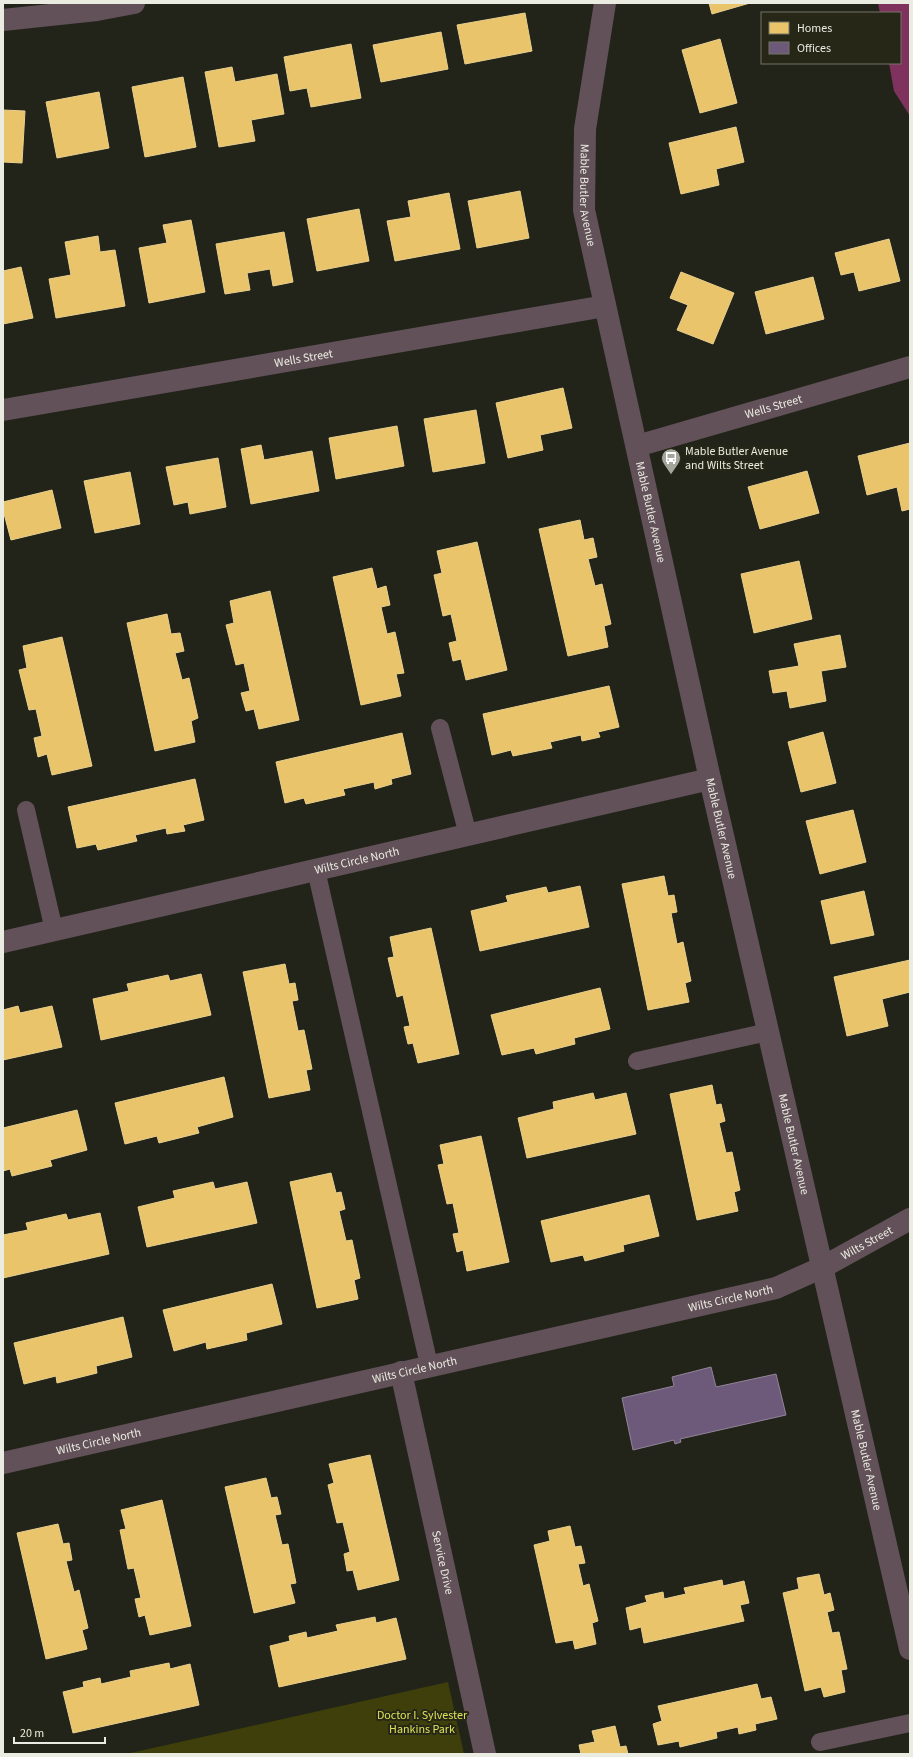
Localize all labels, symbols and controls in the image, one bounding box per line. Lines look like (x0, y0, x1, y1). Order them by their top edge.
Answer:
legend (761, 12, 901, 64)
text: Homes (797, 20, 832, 37)
text: Offices (797, 40, 831, 57)
street label: Mable Butler Avenue (575, 144, 600, 248)
street label: Wells Street (273, 345, 334, 372)
street label: Wells Street (743, 391, 804, 423)
place label: Mable Butler Avenue and Wilts Street (685, 443, 788, 474)
bus stop icon: Mable Butler Avenue and Wilts Street (660, 447, 682, 475)
street label: Mable Butler Avenue (631, 460, 670, 564)
street label: Mable Butler Avenue (701, 776, 741, 881)
street label: Wilts Circle North (313, 843, 401, 879)
street label: Mable Butler Avenue (774, 1092, 813, 1196)
street label: Wilts Street (838, 1222, 896, 1264)
street label: Wilts Circle North (687, 1281, 775, 1317)
street label: Wilts Circle North (371, 1352, 459, 1388)
street label: Mable Butler Avenue (846, 1408, 886, 1512)
street label: Wilts Circle North (55, 1424, 143, 1460)
street label: Service Drive (427, 1529, 458, 1596)
park label: Doctor I. Sylvester Hankins Park (377, 1707, 468, 1738)
scale bar (14, 1719, 105, 1745)
text: 20 m (20, 1725, 44, 1742)

